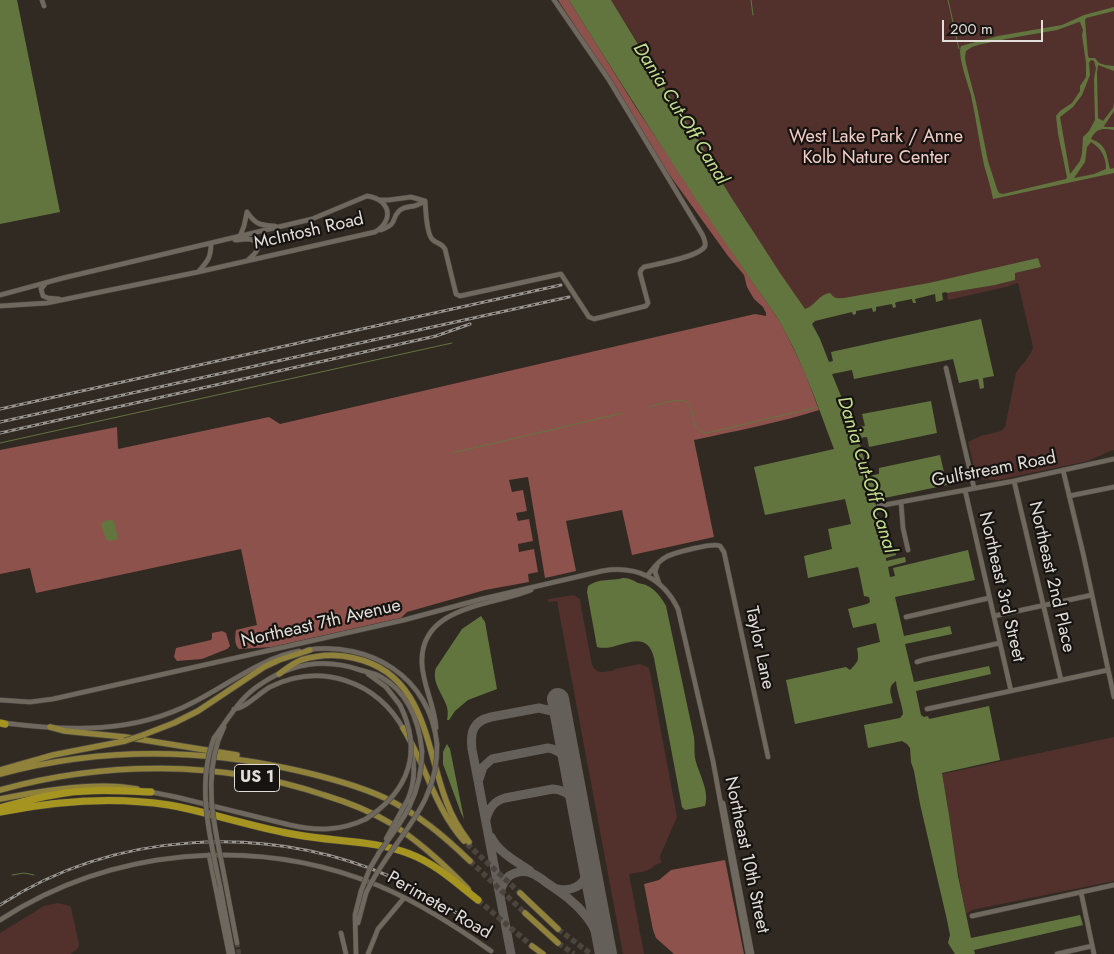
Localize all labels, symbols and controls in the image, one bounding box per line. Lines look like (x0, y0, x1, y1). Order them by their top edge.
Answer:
scale bar (944, 10, 1045, 42)
text: 200 m (950, 18, 993, 40)
water label: Dania Cut-Off Canal (627, 39, 733, 189)
park label: West Lake Park / Anne Kolb Nature Center (789, 127, 963, 170)
street label: McIntosh Road (252, 209, 366, 255)
water label: Dania Cut-Off Canal (831, 394, 901, 556)
street label: Gulfstream Road (930, 447, 1058, 493)
street label: Northeast 2nd Place (1023, 499, 1079, 655)
street label: Northeast 3rd Street (973, 510, 1029, 664)
street label: Northeast 7th Avenue (239, 595, 403, 653)
street label: Taylor Lane (740, 605, 778, 691)
road number: US 1 (234, 764, 280, 791)
street label: Northeast 10th Street (719, 775, 773, 935)
street label: Perimeter Road (383, 867, 495, 945)

